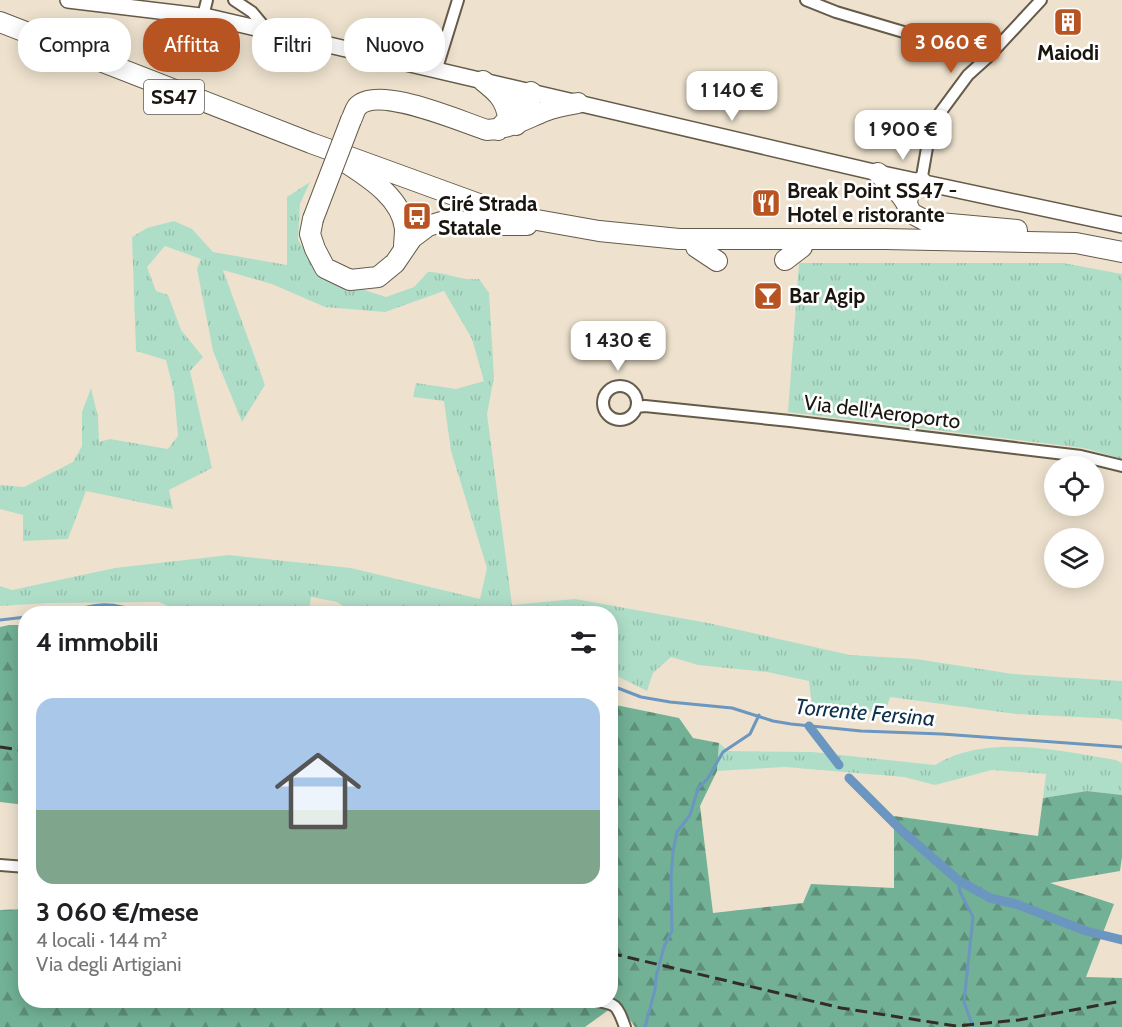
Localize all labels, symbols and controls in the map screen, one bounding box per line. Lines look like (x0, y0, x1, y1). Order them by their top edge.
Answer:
building icon: Maiodi (1052, 6, 1084, 38)
chip: Compra (18, 18, 131, 72)
chip: Affitta (143, 18, 240, 72)
chip: Filtri (252, 18, 332, 72)
chip: Nuovo (344, 18, 445, 72)
pin: 3 060 € (896, 23, 1006, 74)
text: 3 060 € (915, 30, 987, 54)
place label: Maiodi (1037, 40, 1099, 65)
pin: 1 140 € (677, 71, 787, 122)
text: 1 140 € (700, 78, 764, 102)
road number: SS47 (144, 80, 204, 114)
pin: 1 900 € (848, 110, 958, 161)
text: 1 900 € (869, 117, 937, 141)
place label: Break Point SS47 - Hotel e ristorante (787, 178, 957, 227)
restaurant icon: Break Point SS47 - Hotel e ristorante (750, 187, 782, 219)
place label: Ciré Strada Statale (438, 191, 538, 240)
bus stop icon: Ciré Strada Statale (401, 200, 433, 232)
bar icon: Bar Agip (752, 280, 784, 312)
place label: Bar Agip (789, 283, 865, 308)
pin: 1 430 € (563, 321, 673, 372)
text: 1 430 € (585, 328, 651, 352)
street label: Via dell'Aeroporto (802, 389, 962, 434)
map controls (1044, 456, 1104, 588)
button: locate (1044, 456, 1104, 516)
button: layers (1044, 528, 1104, 588)
text: 4 immobili (36, 626, 158, 658)
icon: filters (567, 626, 600, 659)
water label: Torrente Fersina (794, 693, 936, 732)
icon: home (264, 737, 372, 845)
text: 3 060 €/mese (36, 896, 199, 928)
text: 4 locali · 144 m² (36, 928, 167, 952)
text: Via degli Artigiani (36, 952, 181, 976)

